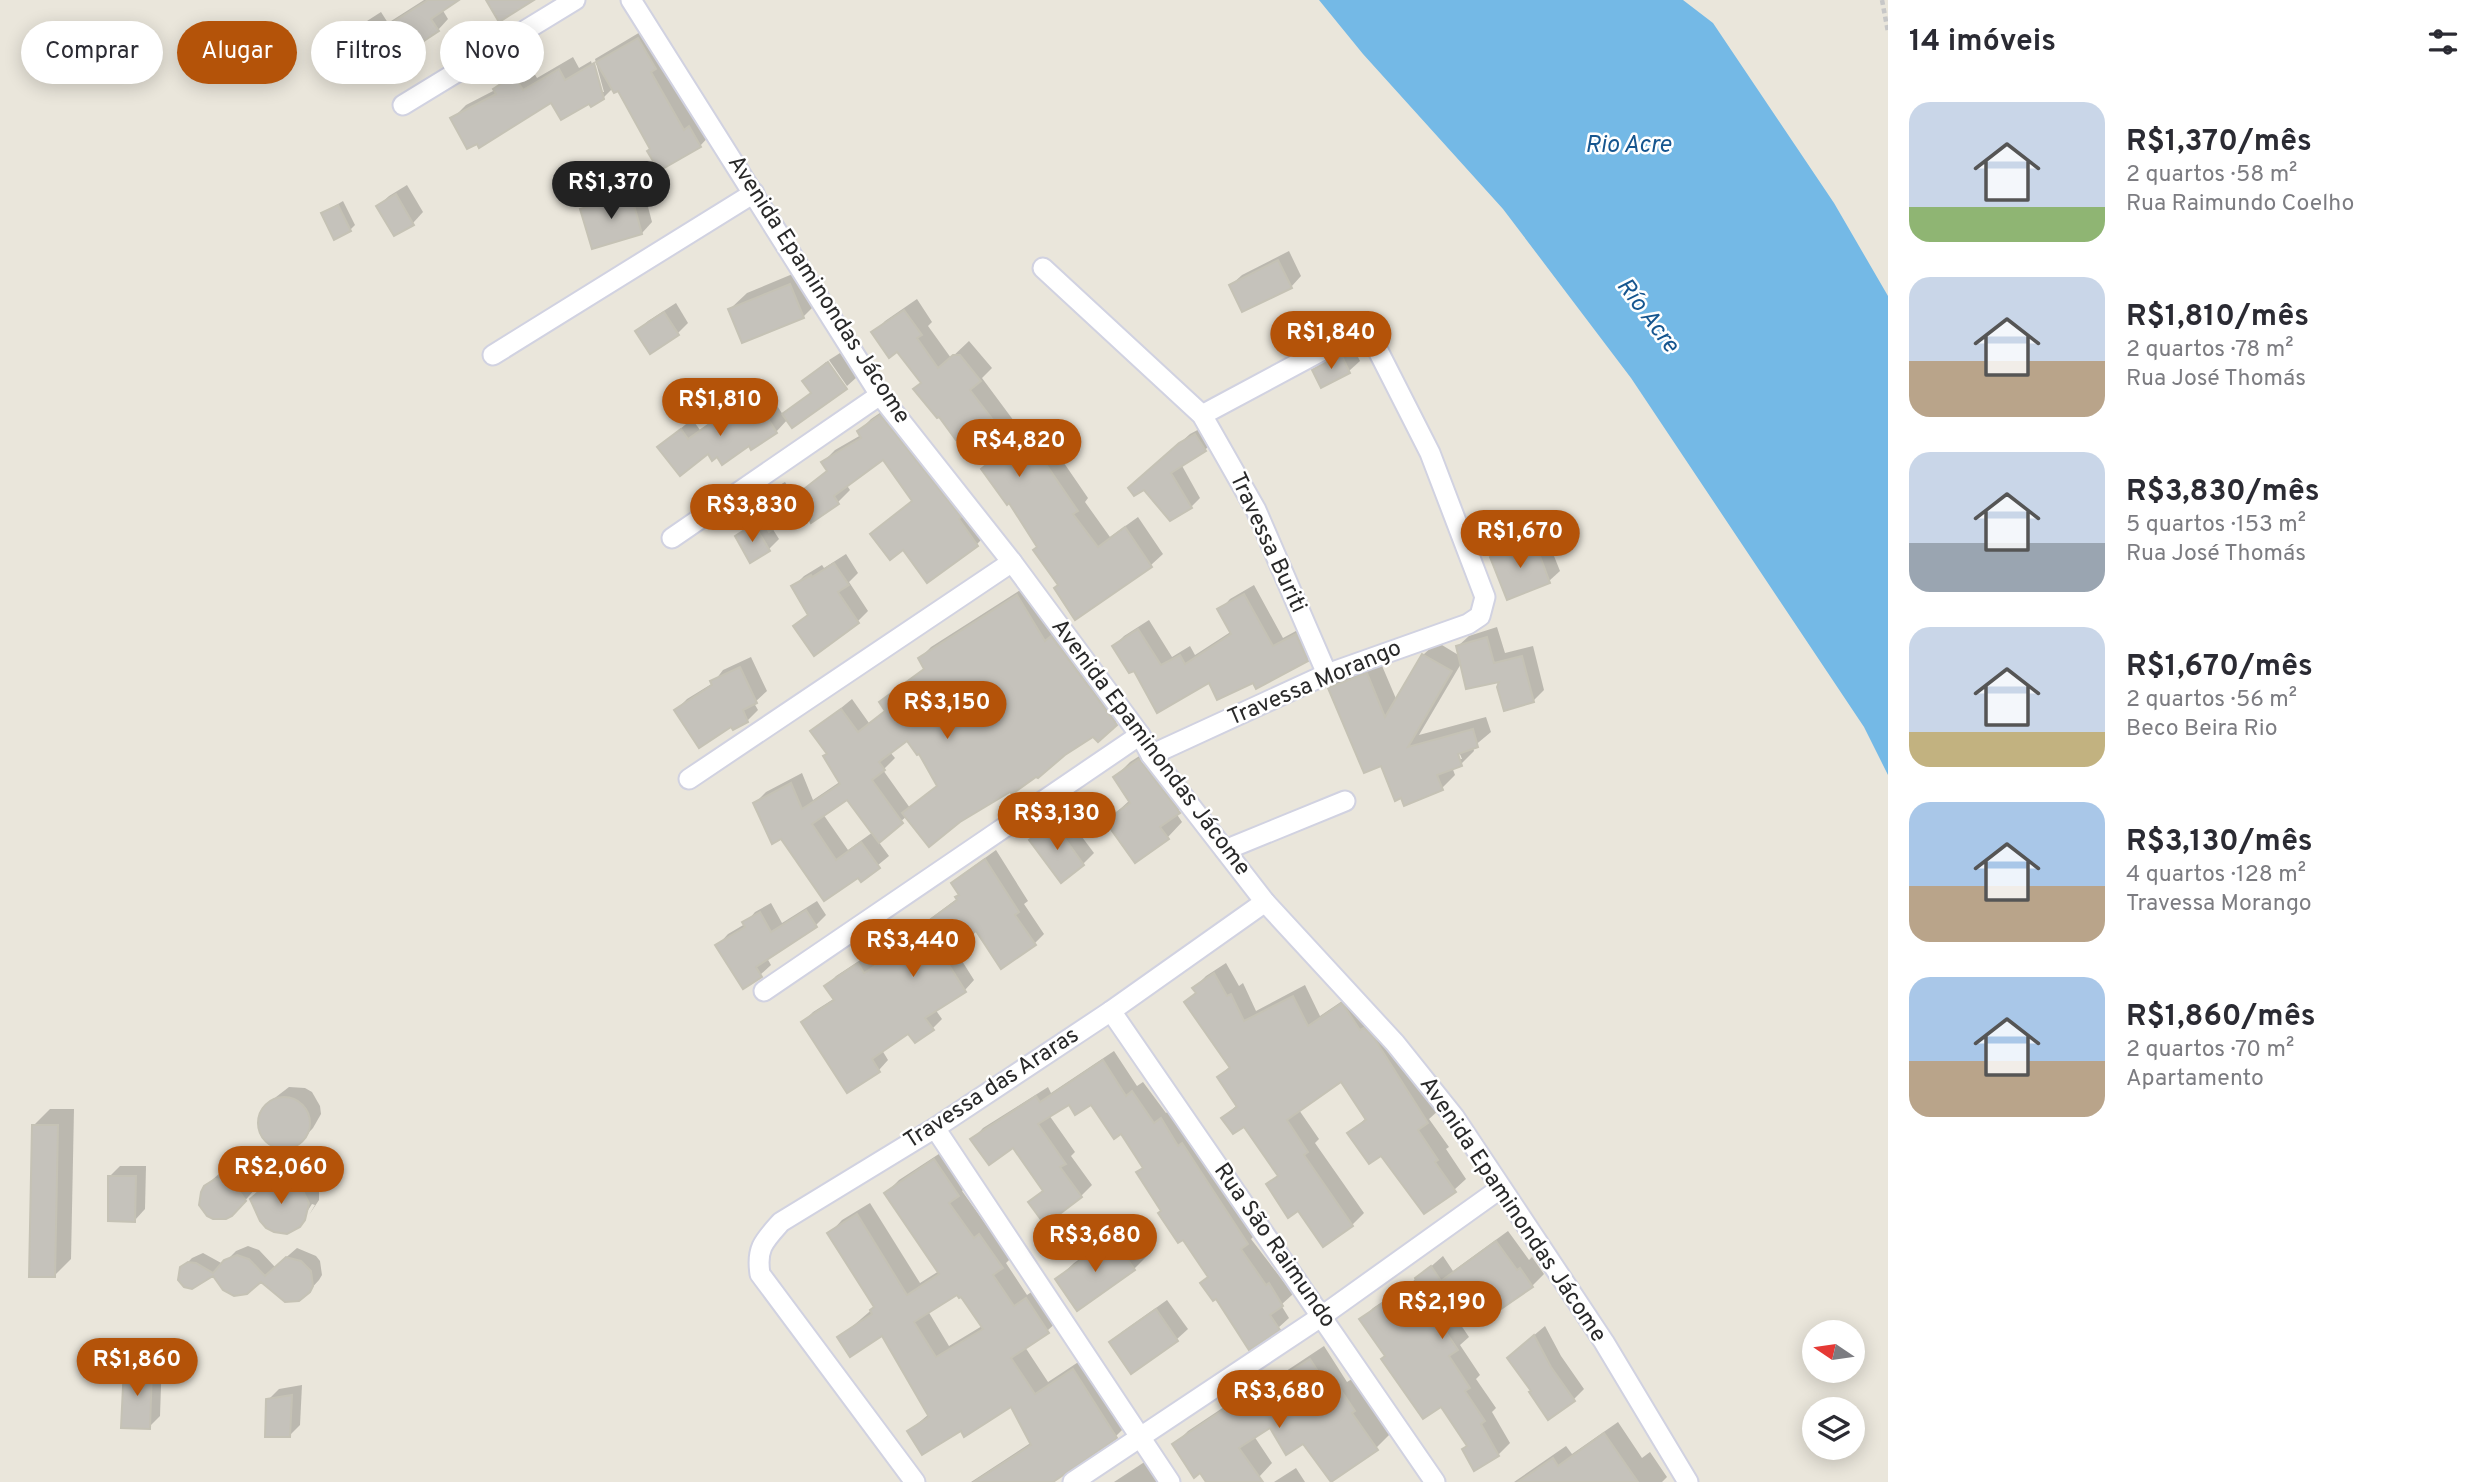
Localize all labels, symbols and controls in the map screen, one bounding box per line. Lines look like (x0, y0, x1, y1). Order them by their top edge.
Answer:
chip: Comprar (21, 21, 163, 84)
chip: Alugar (177, 21, 297, 84)
chip: Filtros (311, 21, 426, 84)
chip: Novo (440, 21, 544, 84)
icon: filters (2424, 23, 2462, 61)
text: 14 imóveis (1909, 24, 2056, 61)
text: R$1,370/mês (2126, 124, 2312, 161)
icon: home (1965, 130, 2049, 214)
water label: Rio Acre (1585, 131, 1672, 161)
street label: Avenida Epaminondas Jácome (720, 150, 916, 430)
text: 2 quartos · 58 m² (2126, 161, 2297, 190)
pin: R$1,370 (546, 162, 676, 221)
text: R$1,370 (568, 169, 654, 198)
text: Rua Raimundo Coelho (2126, 190, 2354, 219)
water label: Río Acre (1609, 273, 1685, 360)
text: R$1,810/mês (2126, 299, 2309, 336)
icon: home (1965, 305, 2049, 389)
pin: R$1,840 (1266, 312, 1396, 371)
text: R$1,840 (1286, 319, 1376, 348)
text: 2 quartos · 78 m² (2126, 336, 2294, 365)
text: Rua José Thomás (2126, 365, 2306, 394)
pin: R$1,810 (655, 378, 785, 438)
text: R$1,810 (678, 386, 762, 415)
pin: R$4,820 (954, 420, 1084, 479)
text: R$4,820 (972, 427, 1066, 456)
street label: Travessa Buriti (1222, 468, 1312, 618)
text: R$3,830/mês (2126, 474, 2320, 511)
icon: home (1965, 480, 2049, 564)
pin: R$3,830 (687, 484, 817, 544)
text: R$3,830 (706, 492, 798, 521)
pin: R$1,670 (1455, 510, 1585, 570)
text: 5 quartos · 153 m² (2126, 511, 2306, 540)
text: R$1,670 (1477, 518, 1563, 547)
text: Rua José Thomás (2126, 540, 2306, 569)
street label: Avenida Epaminondas Jácome (1044, 614, 1256, 882)
street label: Travessa Morango (1224, 634, 1406, 734)
text: R$1,670/mês (2126, 649, 2313, 686)
icon: home (1965, 655, 2049, 739)
pin: R$3,150 (882, 682, 1012, 741)
text: 2 quartos · 56 m² (2126, 686, 2297, 715)
text: R$3,150 (903, 689, 991, 718)
text: Beco Beira Rio (2126, 715, 2277, 744)
pin: R$3,130 (992, 792, 1122, 852)
text: R$3,130 (1014, 800, 1100, 829)
text: R$3,130/mês (2126, 824, 2313, 861)
icon: home (1965, 830, 2049, 914)
text: 4 quartos · 128 m² (2126, 861, 2306, 890)
text: Travessa Morango (2126, 890, 2312, 919)
pin: R$3,440 (848, 920, 978, 979)
text: R$3,440 (866, 927, 960, 956)
text: R$1,860/mês (2126, 999, 2315, 1036)
icon: home (1965, 1005, 2049, 1089)
street label: Travessa das Araras (899, 1022, 1085, 1156)
text: 2 quartos · 70 m² (2126, 1036, 2294, 1065)
text: Apartamento (2126, 1065, 2264, 1094)
street label: Avenida Epaminondas Jácome (1412, 1072, 1612, 1348)
pin: R$2,060 (216, 1146, 346, 1206)
text: R$2,060 (234, 1154, 328, 1183)
street label: Rua São Raimundo (1206, 1158, 1342, 1334)
pin: R$3,680 (1030, 1214, 1160, 1274)
text: R$3,680 (1049, 1222, 1141, 1251)
pin: R$2,190 (1377, 1282, 1507, 1341)
text: R$2,190 (1398, 1289, 1486, 1318)
north arrow (1802, 1320, 1866, 1382)
map controls (1802, 1320, 1865, 1460)
pin: R$1,860 (72, 1338, 202, 1398)
text: R$1,860 (93, 1346, 181, 1375)
pin: R$3,680 (1214, 1370, 1344, 1430)
text: R$3,680 (1233, 1378, 1325, 1407)
button: layers (1802, 1397, 1865, 1460)

